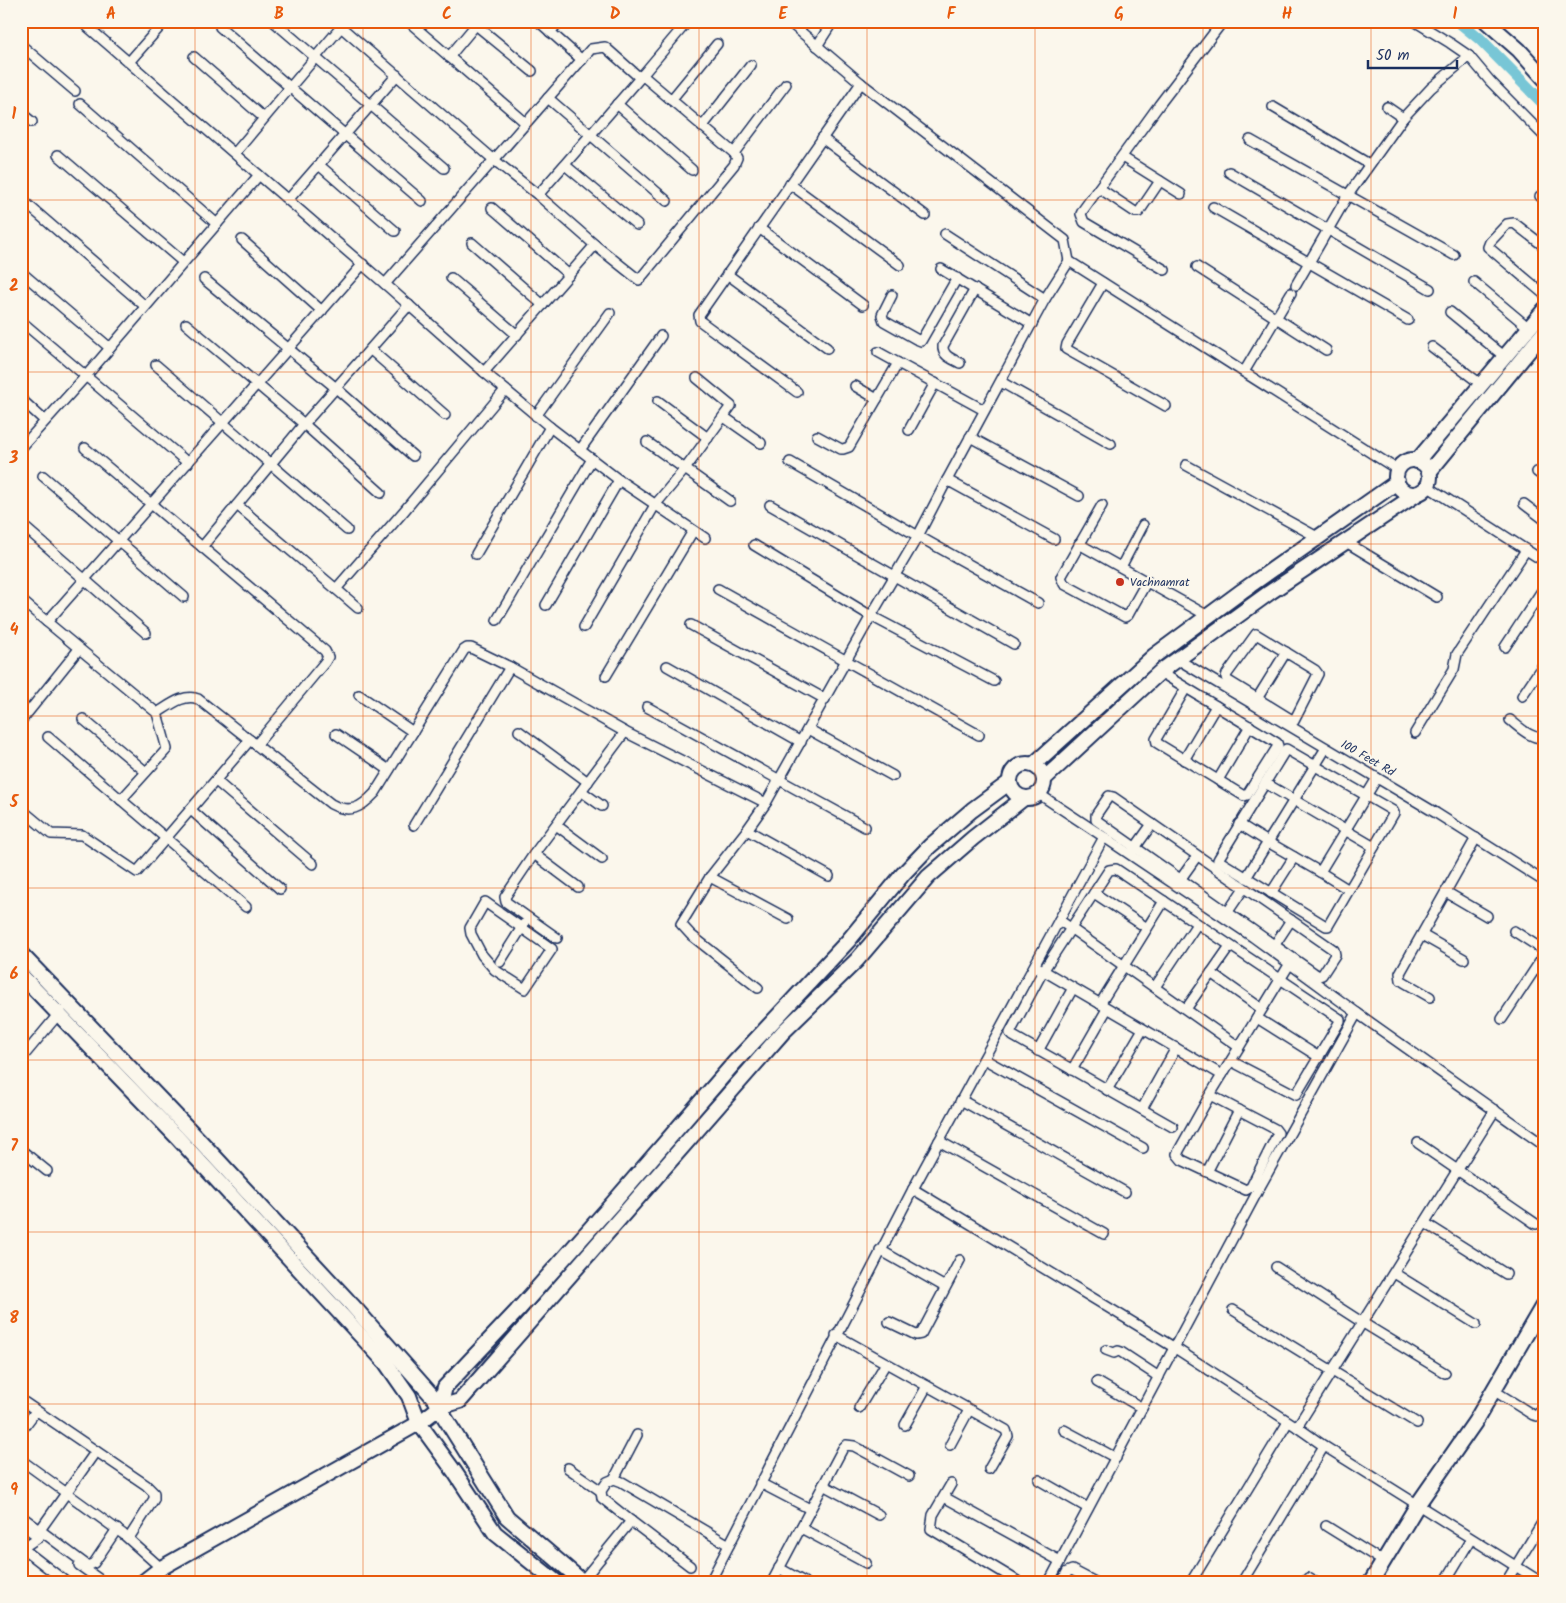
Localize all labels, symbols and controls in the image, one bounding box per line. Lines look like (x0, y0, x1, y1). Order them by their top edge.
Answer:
text: A (106, 2, 116, 27)
text: B (274, 2, 284, 27)
text: C (442, 2, 452, 27)
text: D (610, 2, 621, 27)
text: E (779, 2, 789, 27)
text: F (947, 2, 957, 27)
text: G (1114, 2, 1124, 27)
text: H (1282, 2, 1292, 27)
text: I (1453, 2, 1458, 27)
scale bar (1368, 38, 1457, 70)
text: 50 m (1376, 44, 1410, 68)
text: 1 (12, 102, 17, 127)
text: 2 (9, 274, 19, 299)
text: 3 (9, 446, 19, 471)
place label: Vachnamrat (1130, 573, 1190, 592)
marker: Vachnamrat (1114, 576, 1126, 588)
text: 4 (10, 618, 19, 643)
street label: 100 Feet Rd (1337, 735, 1399, 782)
text: 5 (9, 790, 20, 815)
text: 6 (10, 962, 19, 987)
text: 7 (10, 1134, 18, 1159)
text: 8 (9, 1306, 19, 1331)
text: 9 (10, 1478, 18, 1503)

